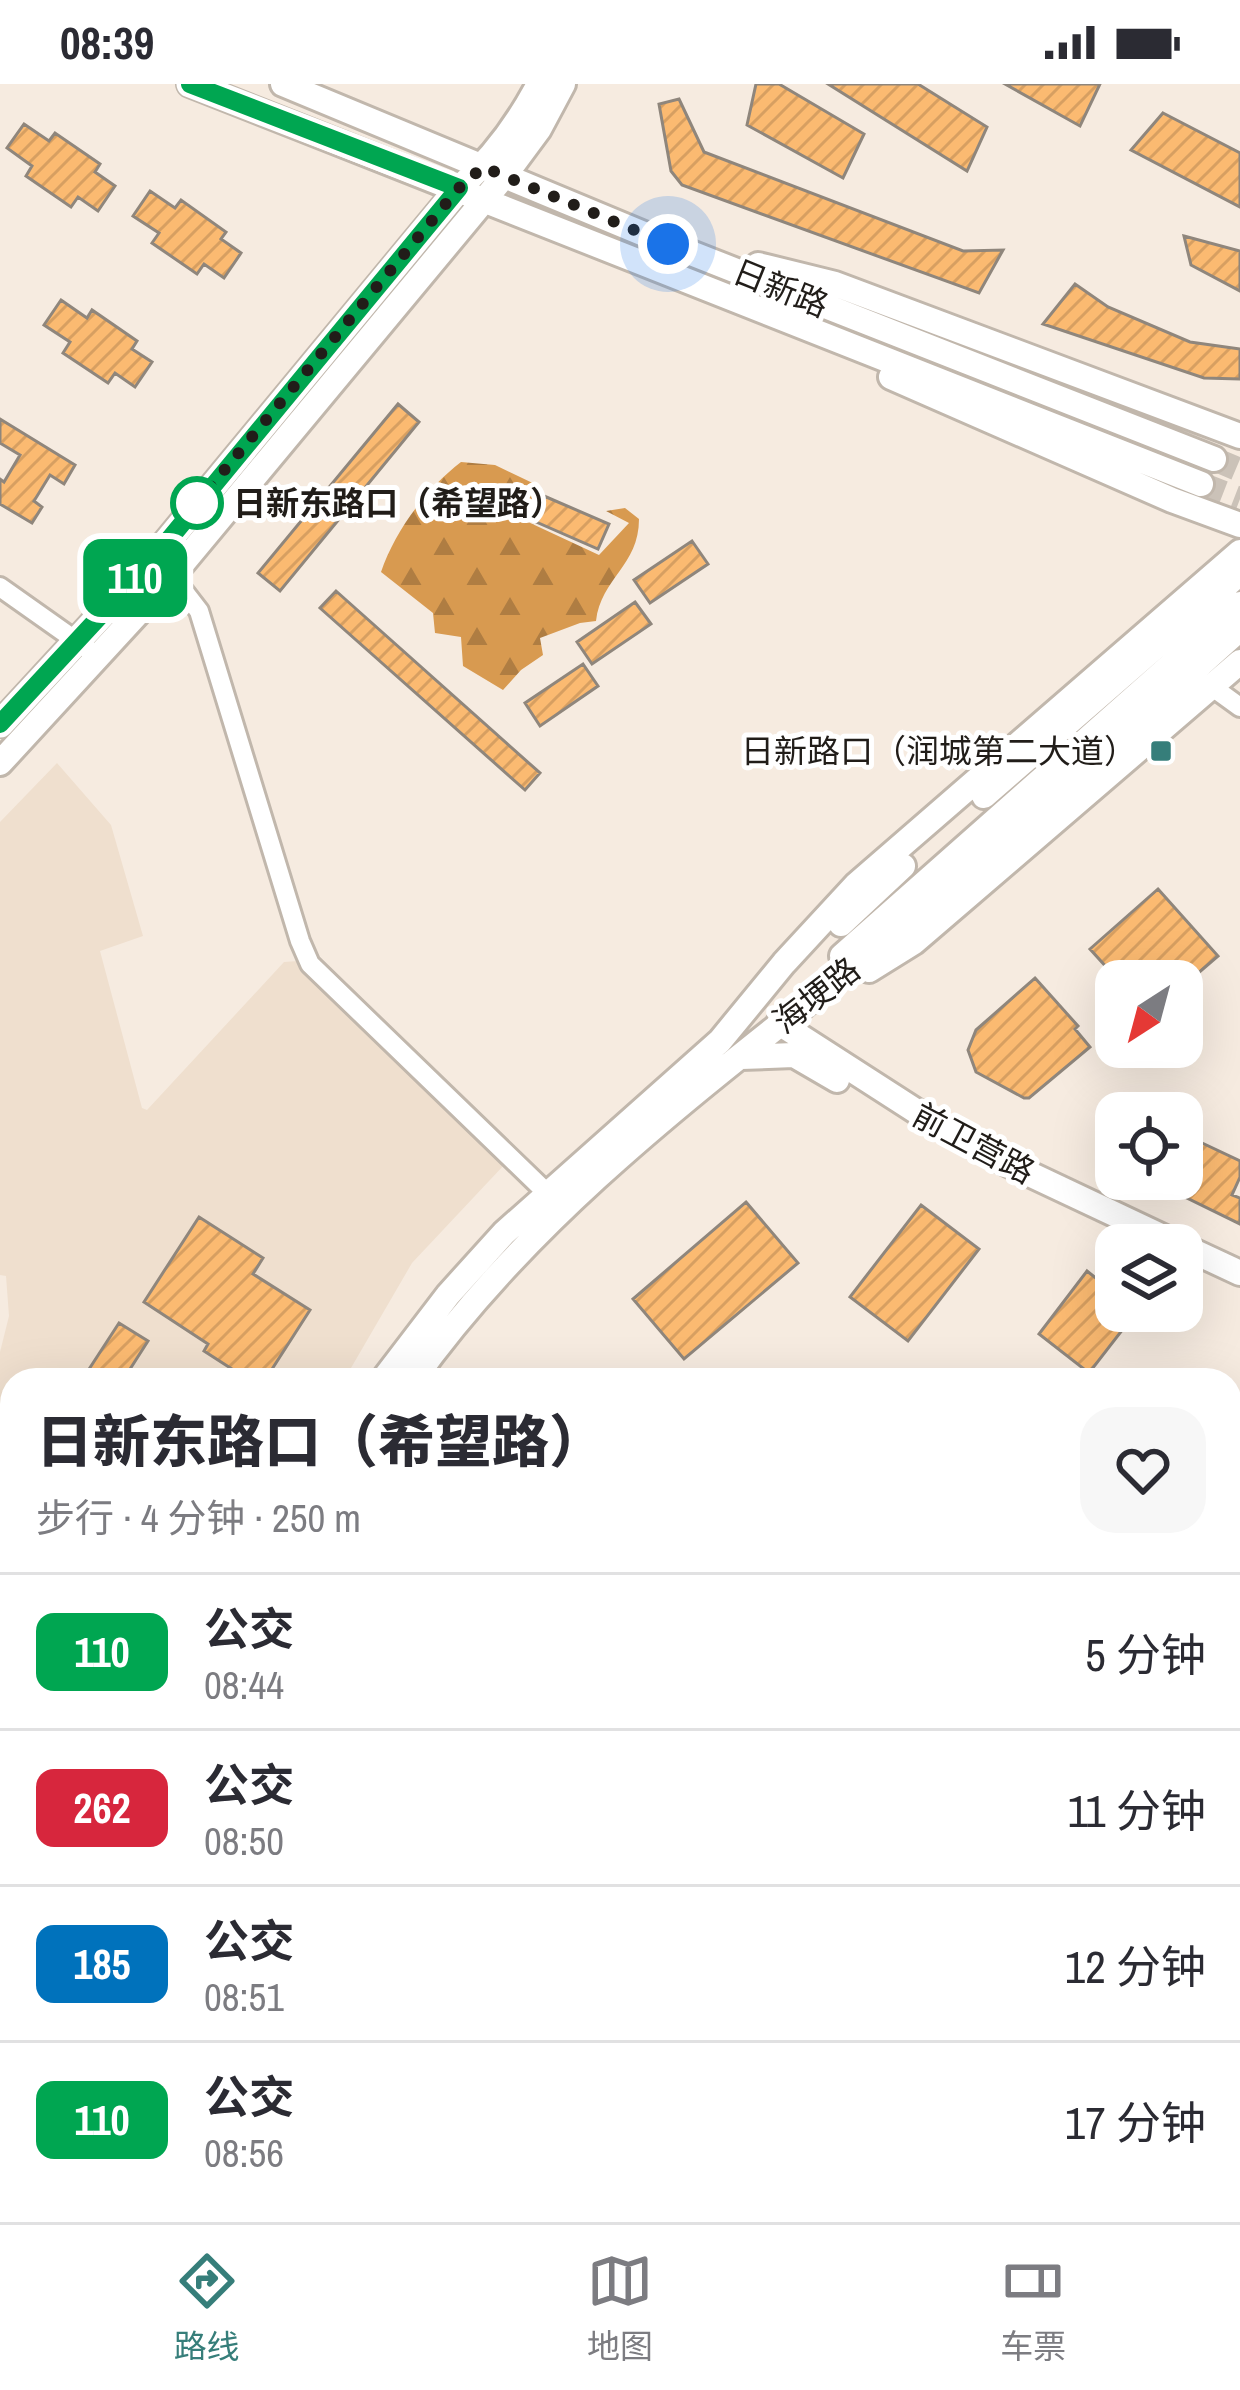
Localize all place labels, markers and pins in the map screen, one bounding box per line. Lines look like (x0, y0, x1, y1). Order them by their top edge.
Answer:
marker: 日新东路口（希望路） (172, 478, 222, 528)
place label: 日新东路口（希望路） (233, 481, 563, 525)
place label: 日新路口（润城第二大道） (741, 729, 1137, 773)
marker: 日新路口（润城第二大道） (1148, 738, 1174, 764)

